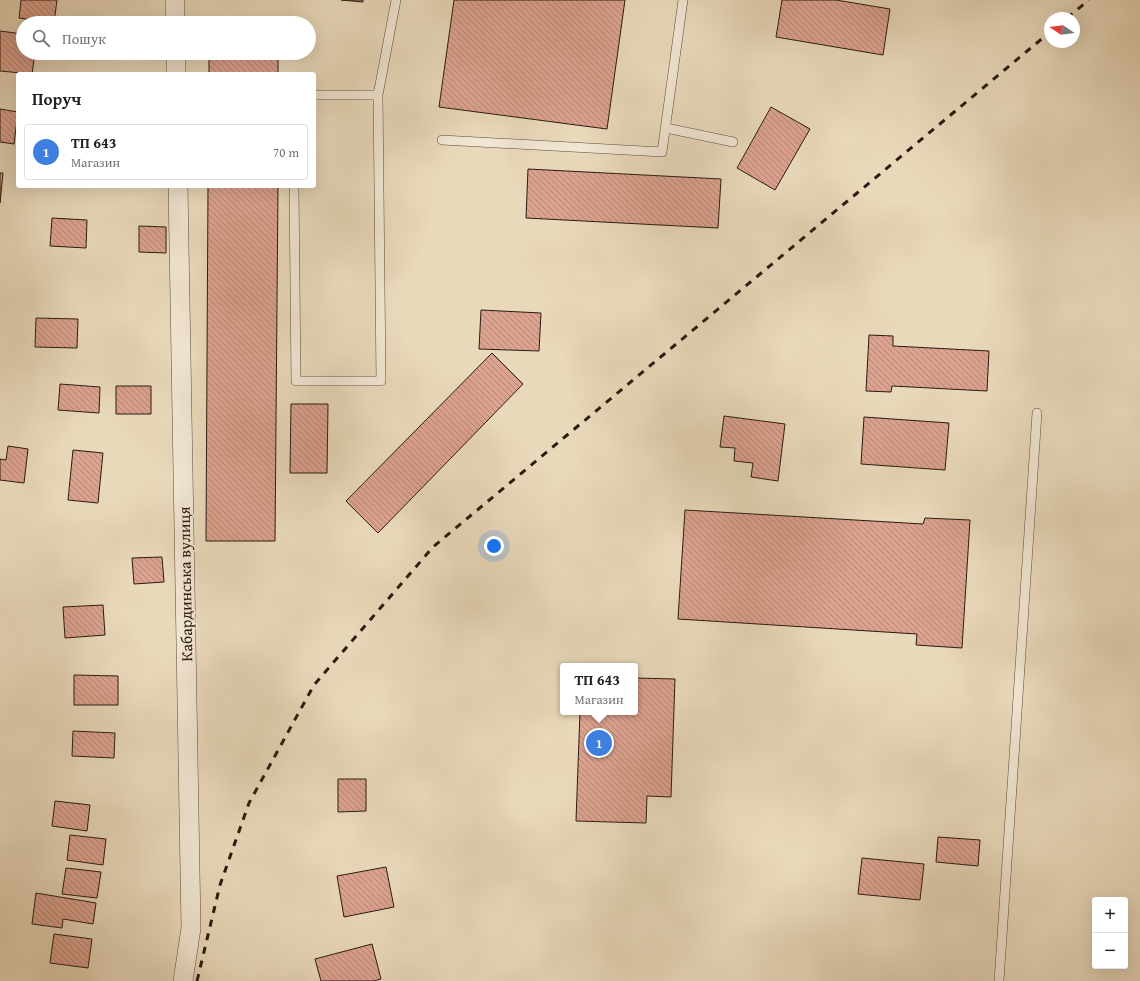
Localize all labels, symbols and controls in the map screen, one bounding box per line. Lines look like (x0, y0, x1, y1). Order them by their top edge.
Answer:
north arrow (1044, 12, 1080, 48)
search box (16, 16, 316, 60)
icon: search (30, 27, 52, 49)
text: Пошук (62, 28, 106, 49)
text: Поруч (32, 86, 81, 111)
text: ТП 643 (71, 132, 117, 153)
text: 1 (43, 143, 49, 162)
text: 70 m (273, 143, 299, 162)
text: Магазин (71, 153, 120, 172)
street label: Кабардинська вулиця (172, 506, 198, 662)
your location (484, 536, 504, 556)
popup (560, 663, 638, 715)
text: ТП 643 (575, 669, 620, 690)
text: Магазин (575, 690, 624, 709)
pin: 1 (586, 728, 612, 758)
map controls (1092, 897, 1128, 969)
button: + (1092, 897, 1128, 933)
button: − (1092, 933, 1128, 969)

